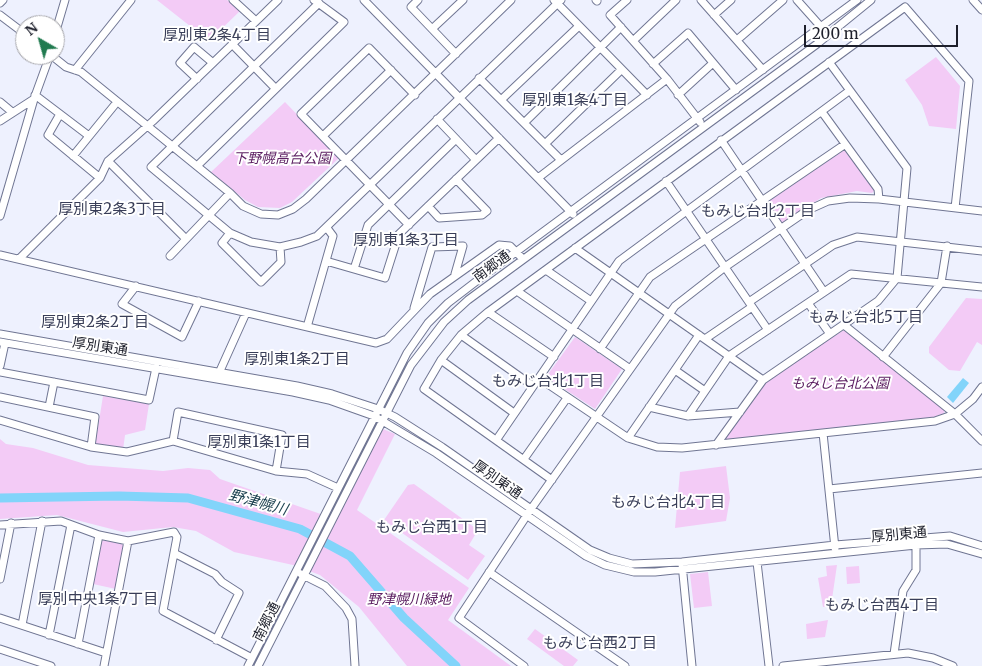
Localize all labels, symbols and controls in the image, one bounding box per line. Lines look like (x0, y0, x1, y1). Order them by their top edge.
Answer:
north arrow (15, 15, 65, 65)
scale bar (807, 15, 961, 47)
text: N (21, 18, 41, 39)
text: 200 m (812, 24, 859, 43)
district label: 厚別東2条4丁目 (163, 27, 271, 45)
district label: 厚別東1条4丁目 (522, 92, 628, 110)
park label: 下野幌高台公園 (233, 151, 331, 167)
district label: 厚別東2条3丁目 (58, 201, 166, 219)
district label: もみじ台北2丁目 (701, 203, 815, 221)
district label: 厚別東1条3丁目 (353, 232, 459, 250)
street label: 南郷通 (470, 248, 514, 286)
district label: もみじ台北5丁目 (809, 309, 923, 327)
district label: 厚別東2条2丁目 (41, 314, 149, 332)
street label: 厚別東通 (71, 334, 129, 360)
district label: 厚別東1条2丁目 (244, 351, 350, 369)
district label: もみじ台北1丁目 (492, 373, 604, 391)
park label: もみじ台北公園 (791, 376, 889, 392)
district label: 厚別東1条1丁目 (207, 434, 311, 452)
street label: 厚別東通 (469, 457, 525, 503)
water label: 野津幌川 (227, 487, 289, 519)
district label: もみじ台北4丁目 (611, 494, 725, 512)
district label: もみじ台西1丁目 (376, 519, 488, 537)
street label: 厚別東通 (870, 524, 928, 546)
district label: 厚別中央1条7丁目 (38, 591, 158, 609)
park label: 野津幌川緑地 (367, 592, 451, 608)
district label: もみじ台西4丁目 (825, 597, 939, 615)
street label: 南郷通 (250, 599, 284, 645)
district label: もみじ台西2丁目 (543, 635, 657, 653)

